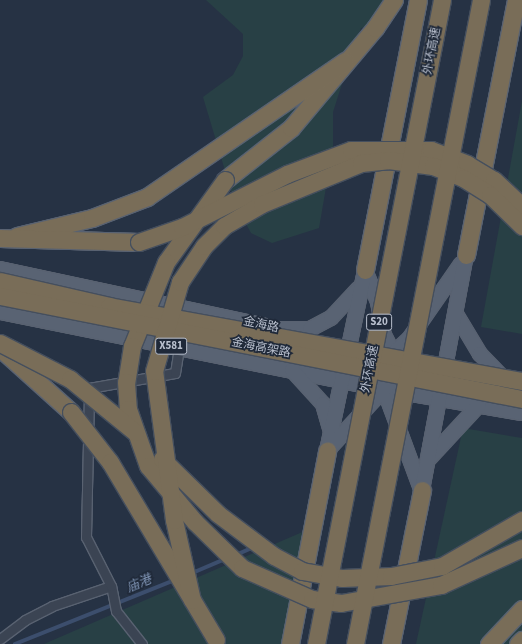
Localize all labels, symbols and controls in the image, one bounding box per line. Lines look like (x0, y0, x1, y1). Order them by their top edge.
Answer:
street label: 外环高速 (420, 26, 444, 76)
road number: S20 (366, 313, 392, 331)
street label: 金海路 (242, 314, 280, 336)
street label: 金海高架路 (230, 335, 292, 361)
road number: X581 (155, 337, 187, 355)
street label: 外环高速 (358, 344, 382, 394)
water label: 庙港 (124, 572, 154, 596)

